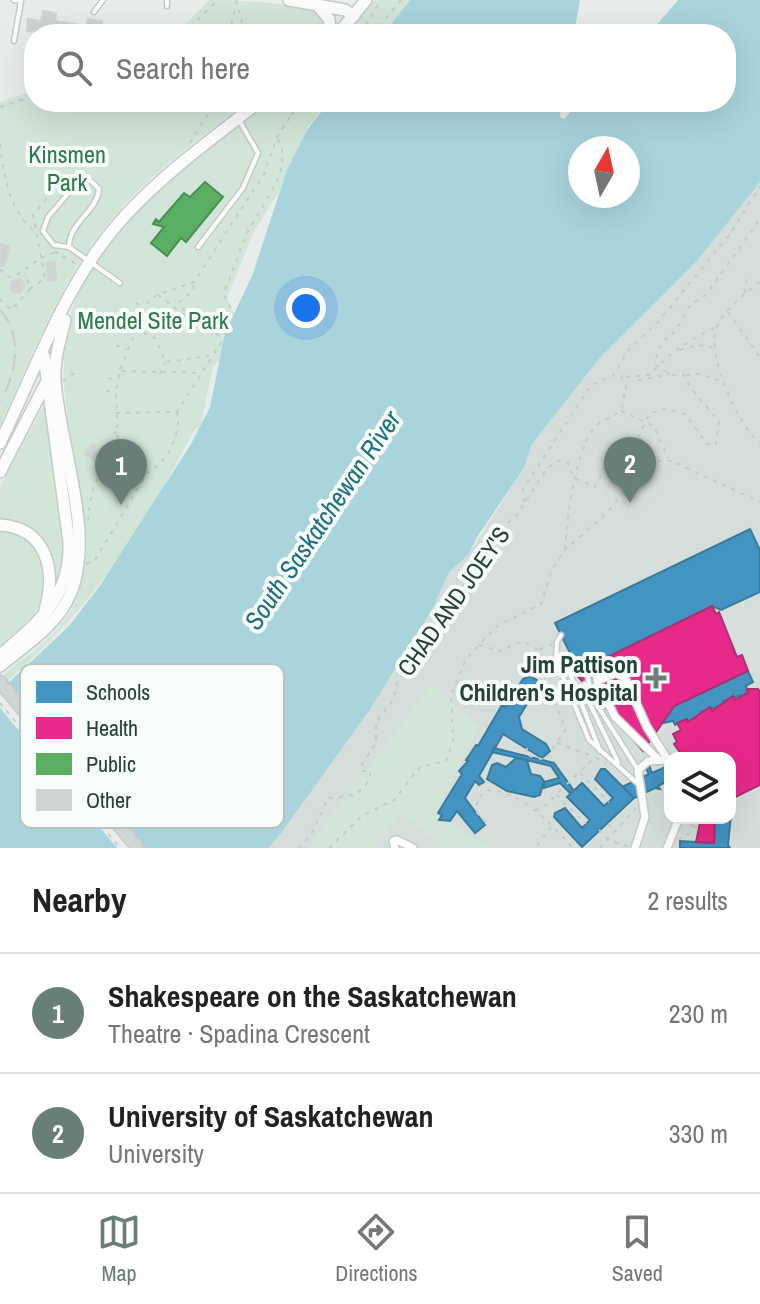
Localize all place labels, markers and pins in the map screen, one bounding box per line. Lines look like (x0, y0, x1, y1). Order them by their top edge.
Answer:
pin: 2 (604, 437, 656, 503)
pin: 1 (95, 439, 147, 505)
place label: Jim Pattison Children's Hospital (459, 648, 638, 708)
marker: Jim Pattison Children's Hospital (645, 667, 667, 689)

